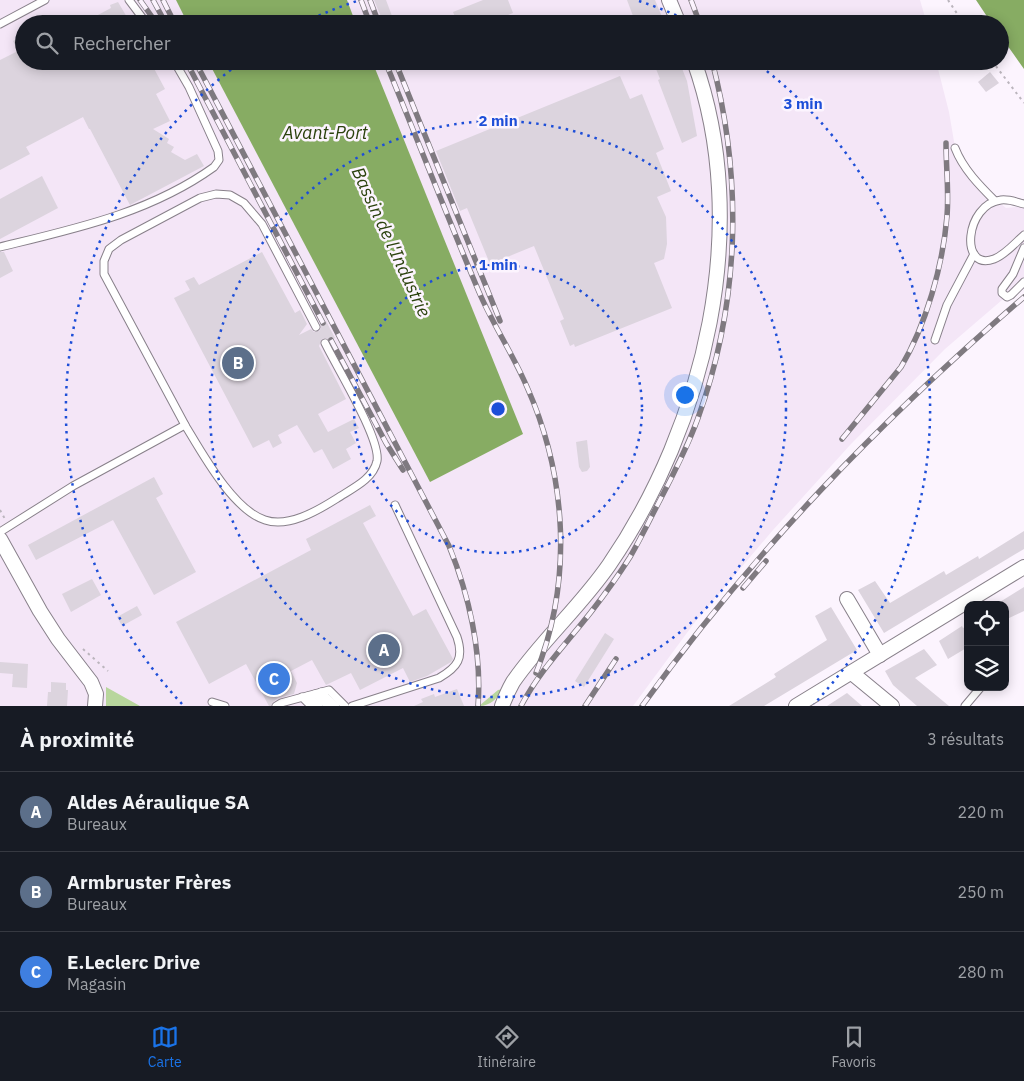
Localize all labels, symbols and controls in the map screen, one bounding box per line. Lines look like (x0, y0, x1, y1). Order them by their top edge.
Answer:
search box (15, 15, 1009, 70)
icon: search (33, 29, 61, 57)
text: Rechercher (73, 31, 171, 55)
text: 3 min (783, 94, 823, 113)
text: 2 min (478, 111, 518, 130)
water label: Avant-Port (281, 121, 369, 144)
water label: Bassin de l'Industrie (347, 163, 436, 320)
text: 1 min (478, 255, 518, 274)
pin: B (222, 344, 254, 382)
your location (672, 382, 698, 408)
centre of rings (489, 400, 507, 418)
map controls (964, 601, 1009, 691)
button: locate (964, 601, 1009, 646)
pin: A (368, 631, 400, 669)
button: layers (964, 646, 1009, 691)
pin: C (258, 660, 290, 698)
text: À proximité (20, 725, 134, 753)
text: 3 résultats (927, 729, 1004, 749)
text: Aldes Aéraulique SA (67, 790, 249, 814)
text: A (31, 802, 41, 822)
text: 220 m (957, 802, 1004, 822)
text: Bureaux (67, 814, 127, 834)
text: Armbruster Frères (67, 870, 231, 894)
text: B (31, 882, 41, 902)
text: 250 m (957, 882, 1004, 902)
text: Bureaux (67, 894, 127, 914)
text: E.Leclerc Drive (67, 950, 200, 974)
text: C (31, 962, 41, 982)
text: 280 m (957, 962, 1004, 982)
text: Magasin (67, 974, 126, 994)
tab: Carte (148, 1023, 182, 1071)
tab: Itinéraire (477, 1023, 536, 1071)
tab: Favoris (831, 1023, 876, 1071)

